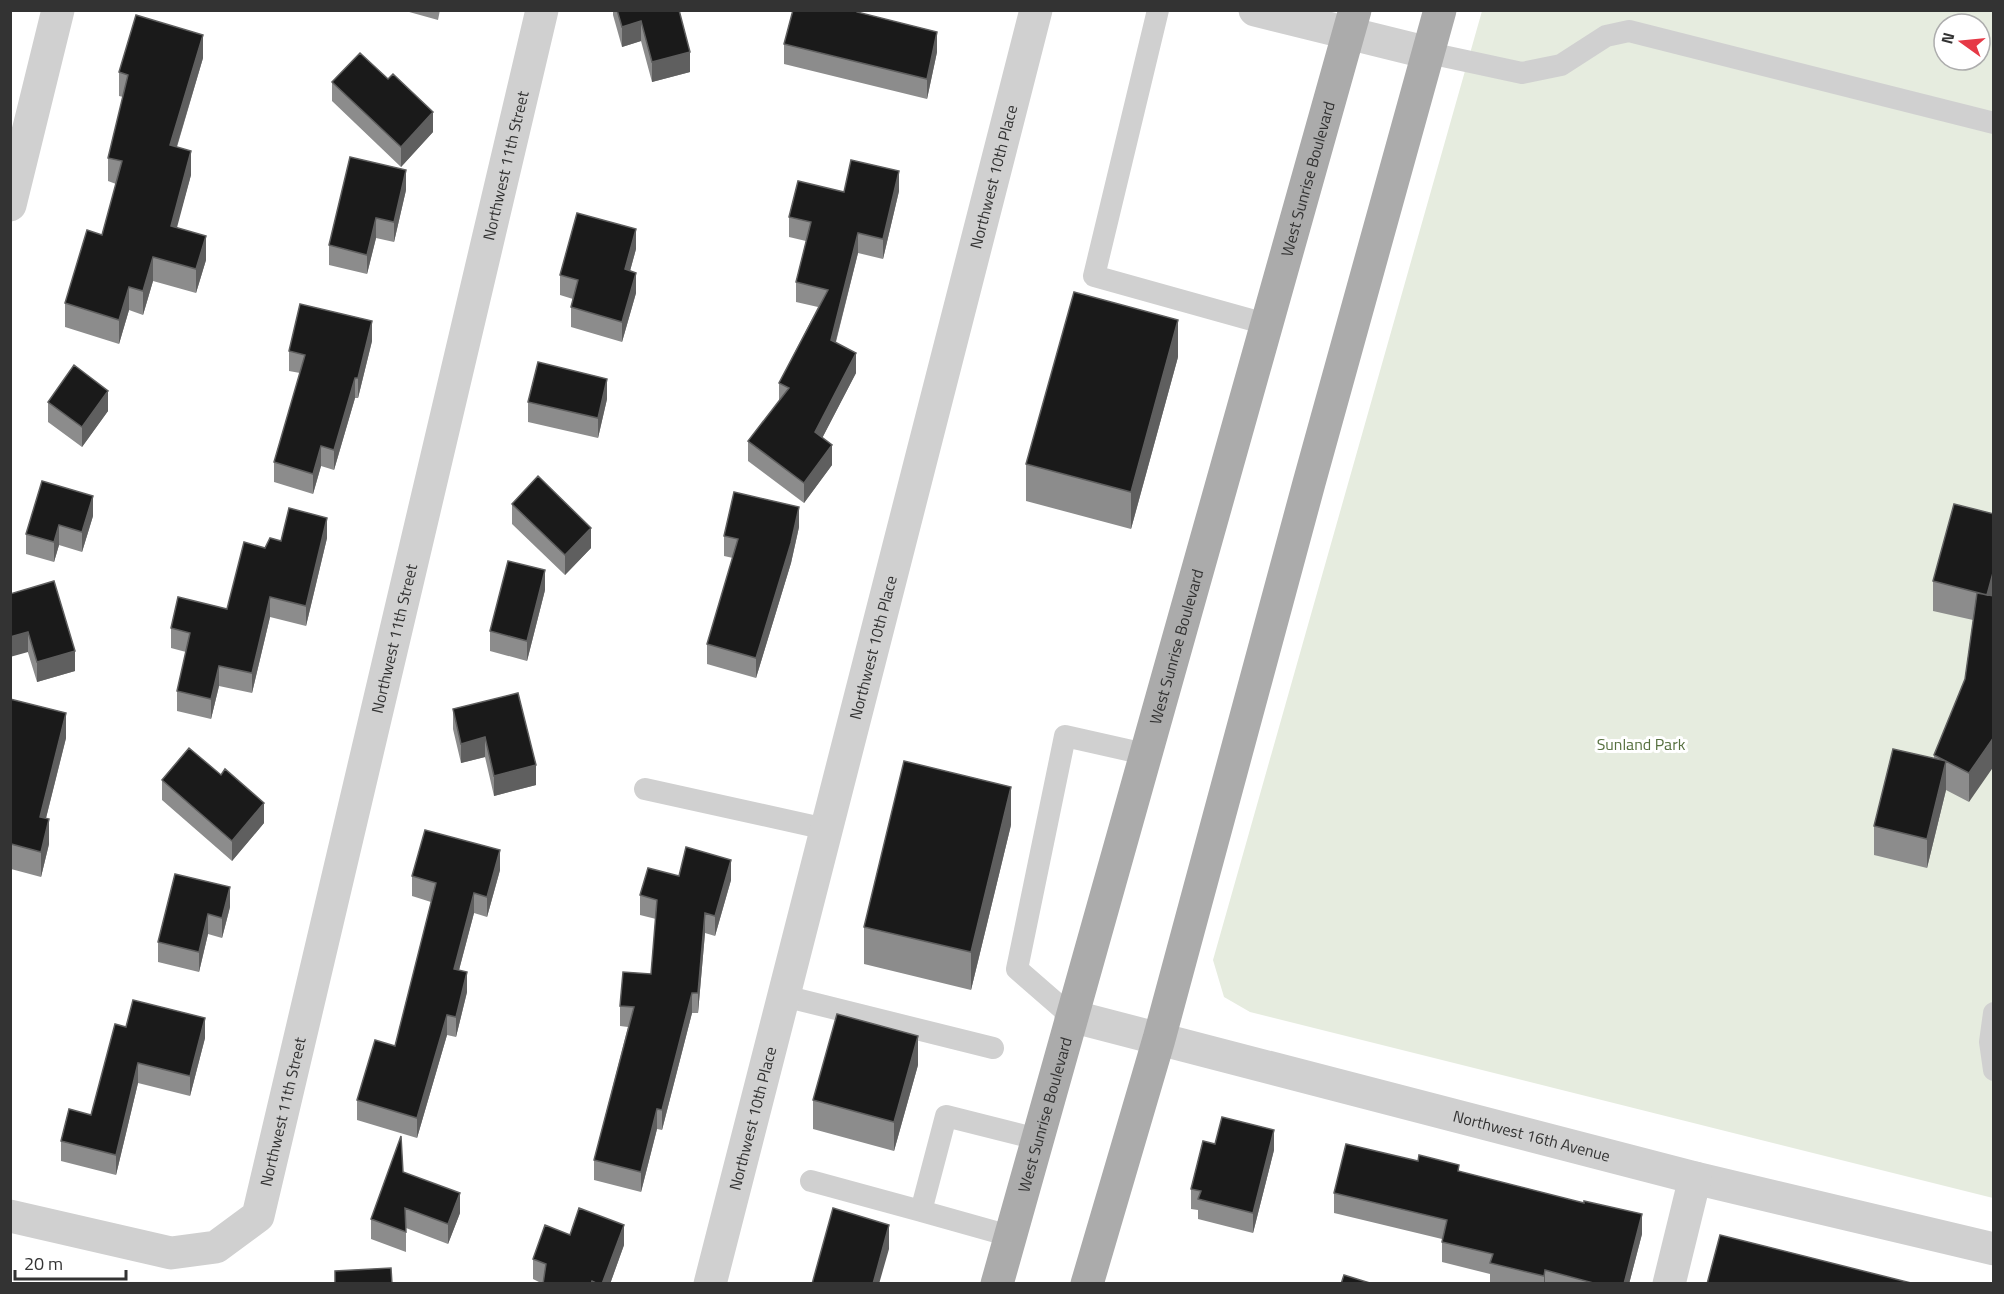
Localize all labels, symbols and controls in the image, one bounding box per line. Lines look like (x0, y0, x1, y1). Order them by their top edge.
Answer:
north arrow (1932, 12, 1992, 72)
text: N (1934, 30, 1961, 47)
street label: Northwest 11th Street (476, 88, 535, 243)
street label: West Sunrise Boulevard (1274, 98, 1341, 259)
street label: Northwest 10th Place (963, 102, 1023, 251)
street label: Northwest 11th Street (365, 561, 423, 716)
street label: West Sunrise Boulevard (1143, 566, 1209, 727)
street label: Northwest 10th Place (843, 573, 903, 722)
park label: Sunland Park (1597, 732, 1686, 756)
street label: Northwest 11th Street (253, 1034, 312, 1189)
street label: West Sunrise Boulevard (1011, 1034, 1078, 1195)
street label: Northwest 10th Place (722, 1044, 782, 1193)
street label: Northwest 16th Avenue (1451, 1104, 1613, 1168)
scale bar (15, 1243, 126, 1281)
text: 20 m (24, 1250, 63, 1277)

